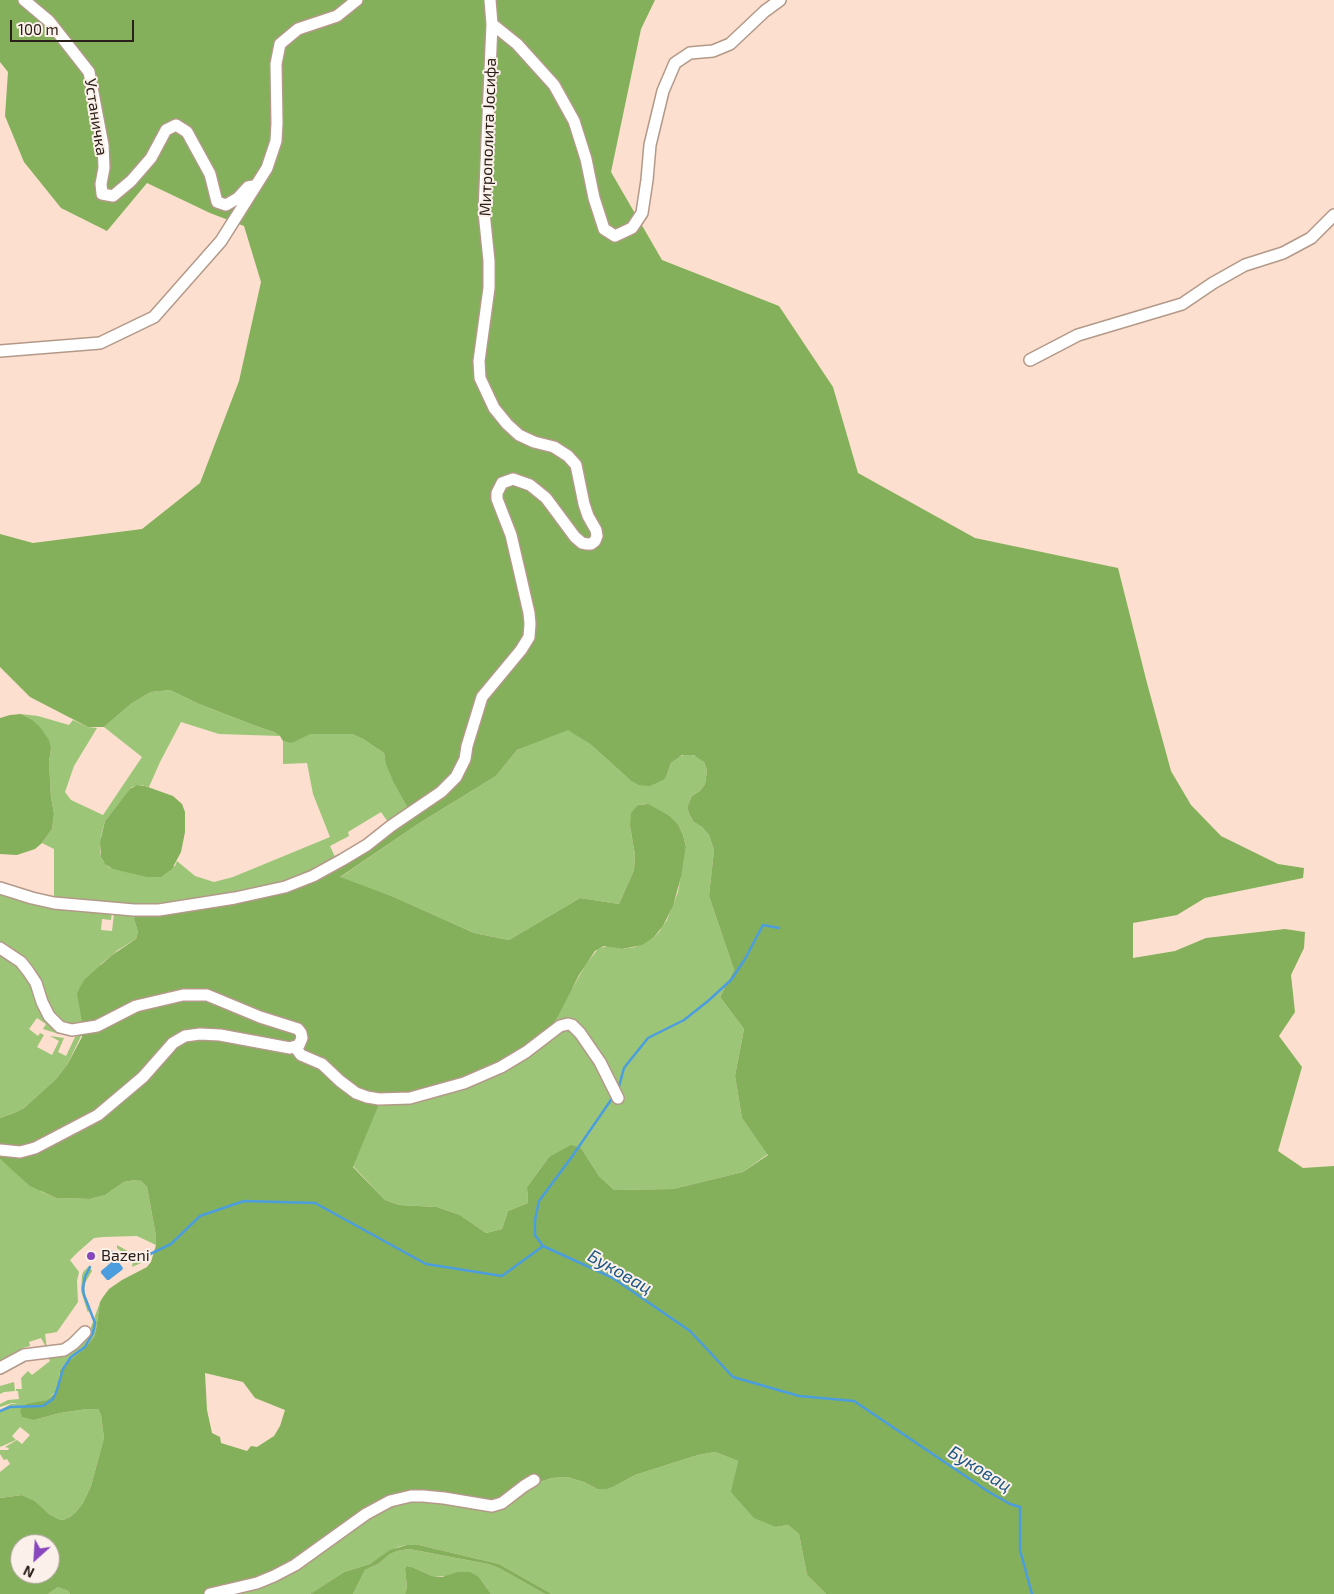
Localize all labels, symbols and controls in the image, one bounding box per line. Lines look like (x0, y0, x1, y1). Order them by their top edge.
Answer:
scale bar (12, 10, 136, 42)
text: 100 m (18, 20, 59, 38)
street label: Митрополита Јосифа (476, 57, 500, 217)
street label: Устаничка (80, 77, 112, 157)
water label: Буковац (584, 1245, 656, 1299)
place label: Bazeni (101, 1246, 150, 1266)
marker: Bazeni (85, 1250, 97, 1262)
water label: Буковац (944, 1441, 1016, 1497)
north arrow (10, 1534, 60, 1584)
text: N (20, 1562, 37, 1582)

